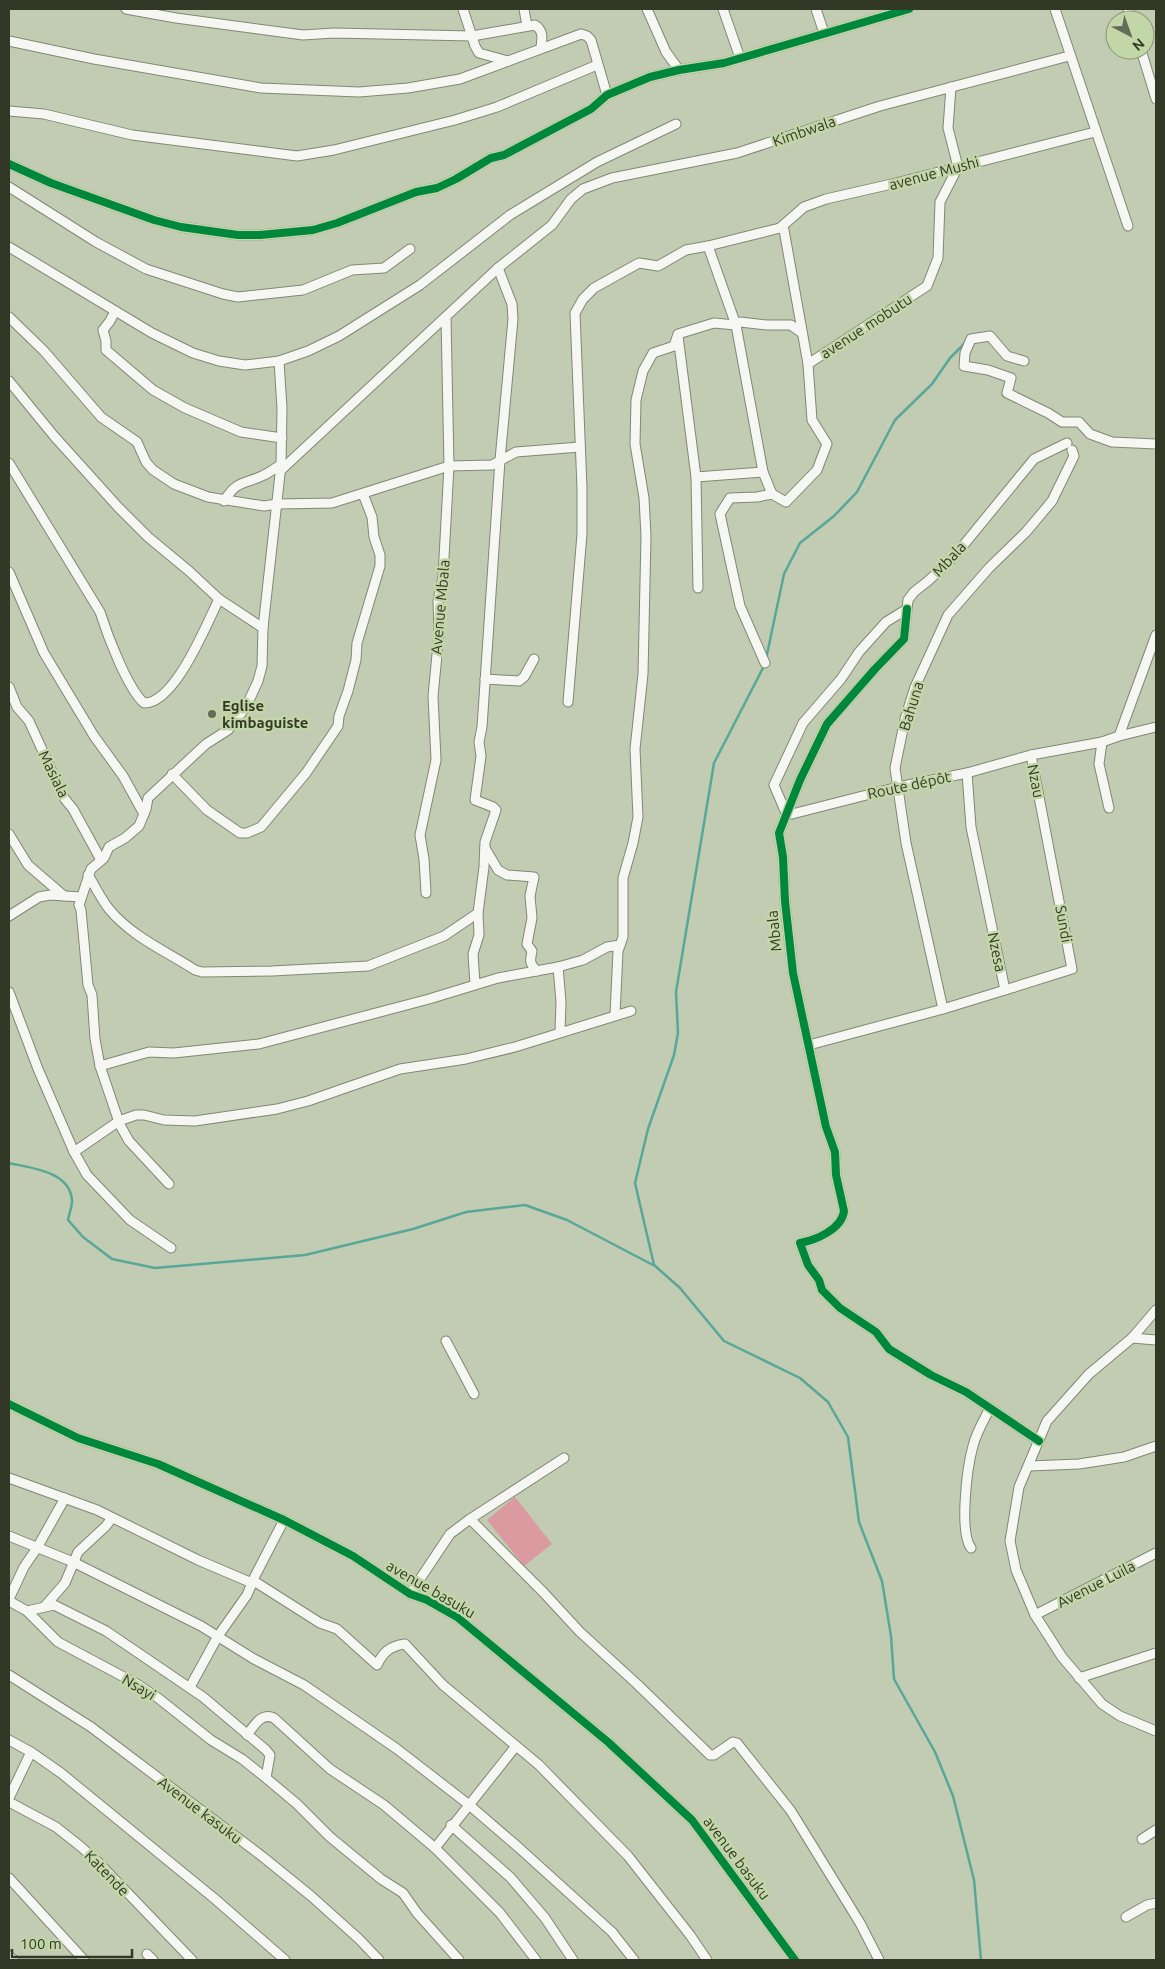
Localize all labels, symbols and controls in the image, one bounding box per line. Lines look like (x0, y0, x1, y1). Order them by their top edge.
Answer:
north arrow (1105, 10, 1155, 60)
text: N (1129, 35, 1148, 54)
street label: Kimbwala (770, 112, 838, 150)
street label: avenue Mushi (887, 153, 981, 193)
street label: avenue mobutu (817, 290, 915, 362)
street label: Mbala (929, 538, 969, 580)
street label: Avenue Mbala (427, 559, 453, 655)
street label: Bahuna (895, 679, 927, 733)
place label: Eglise kimbaguiste (222, 697, 308, 731)
marker: Eglise kimbaguiste (206, 708, 218, 720)
street label: Masiala (35, 748, 73, 800)
street label: Nzau (1024, 763, 1048, 799)
street label: Route dépôt (866, 768, 952, 802)
street label: Sundi (1052, 904, 1076, 944)
street label: Mbala (763, 910, 785, 952)
street label: Nzesa (985, 931, 1009, 973)
street label: avenue basuku (384, 1557, 478, 1621)
street label: Avenue Luila (1054, 1557, 1138, 1611)
street label: Nsayi (119, 1670, 159, 1704)
street label: Avenue kasuku (155, 1773, 245, 1847)
street label: avenue basuku (700, 1813, 774, 1903)
street label: Katende (81, 1847, 133, 1899)
scale bar (12, 1926, 132, 1958)
text: 100 m (20, 1935, 62, 1952)

